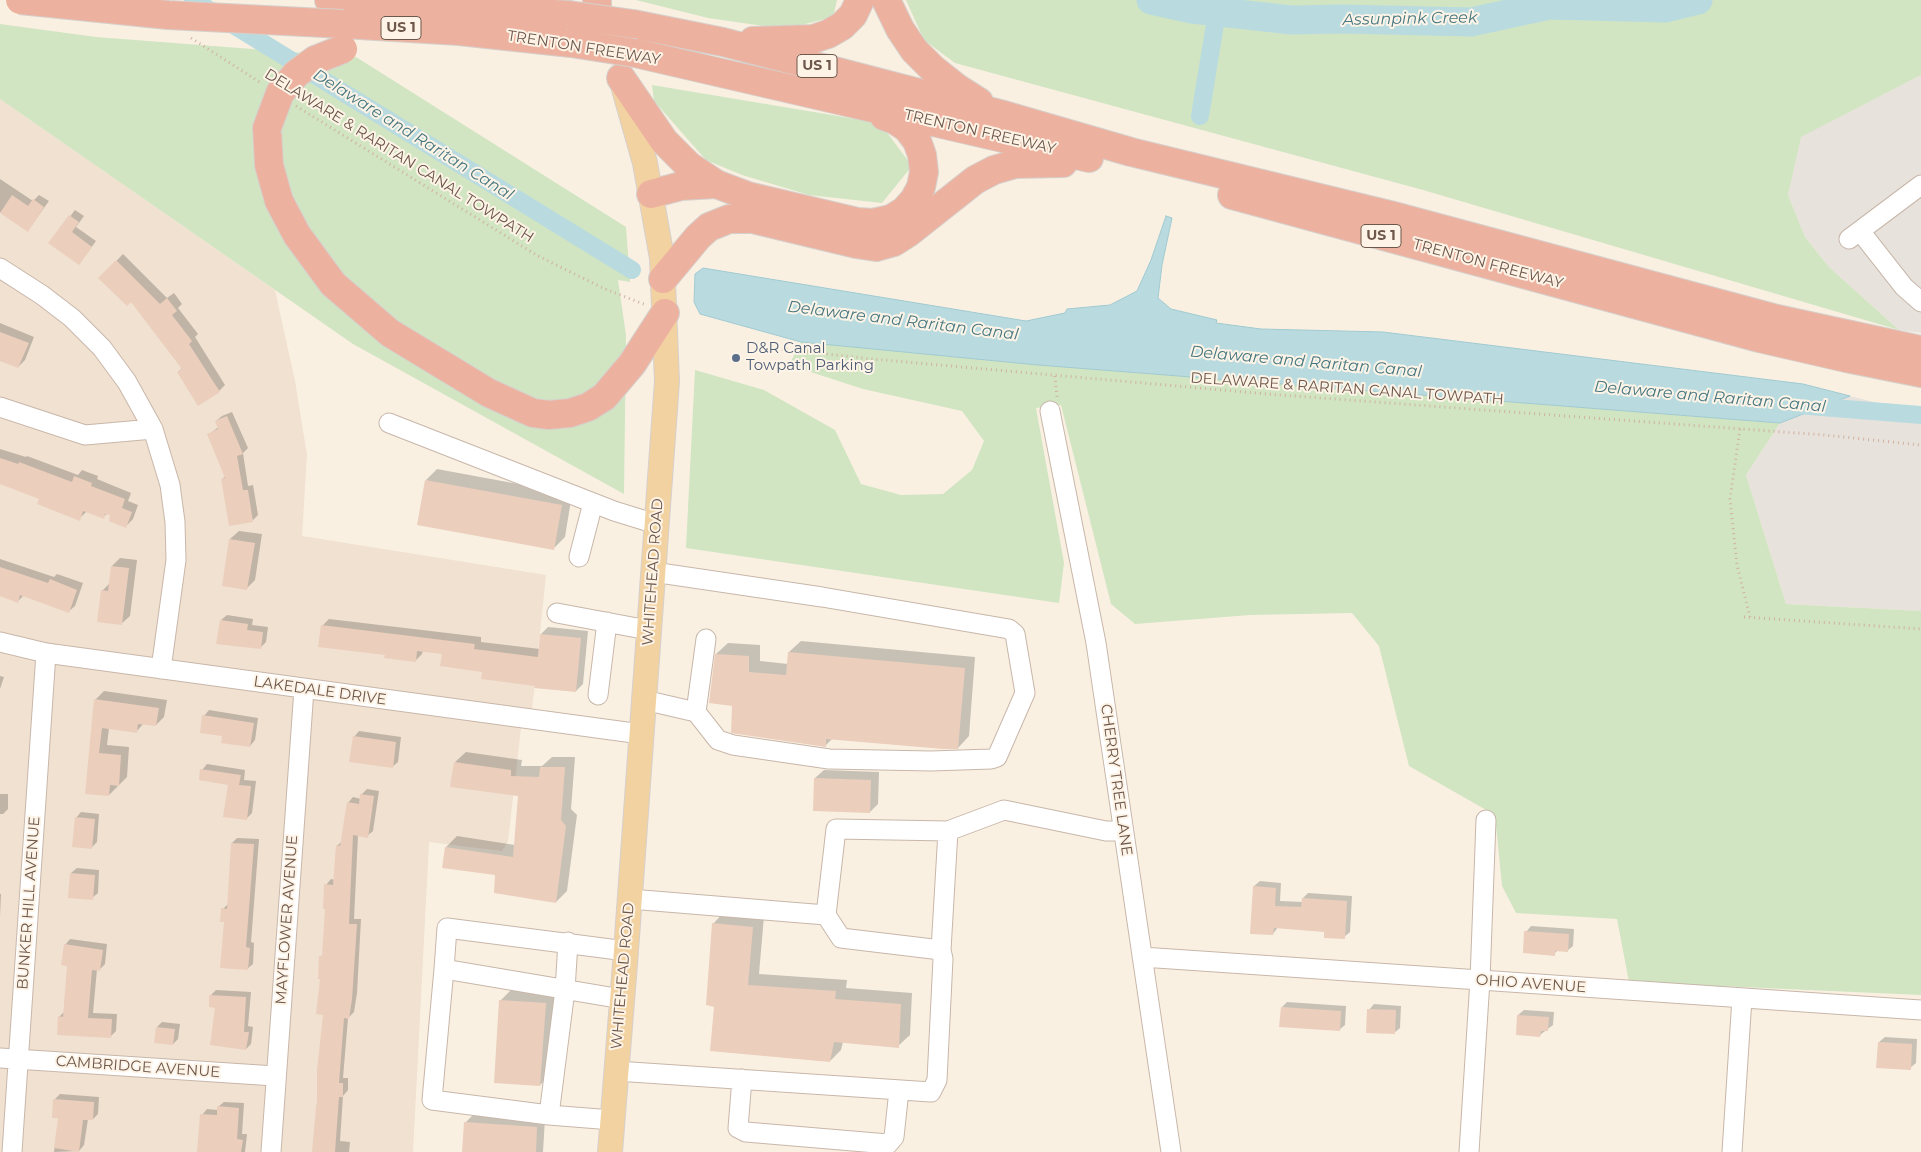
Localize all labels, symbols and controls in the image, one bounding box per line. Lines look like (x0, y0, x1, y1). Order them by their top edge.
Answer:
water label: Assunpink Creek (1342, 8, 1478, 30)
road number: US 1 (381, 16, 421, 40)
street label: TRENTON FREEWAY (506, 27, 662, 69)
road number: US 1 (797, 54, 837, 78)
street label: DELAWARE & RARITAN CANAL TOWPATH (261, 65, 537, 247)
water label: Delaware and Raritan Canal (309, 65, 517, 205)
street label: TRENTON FREEWAY (903, 106, 1057, 158)
road number: US 1 (1361, 225, 1401, 248)
street label: TRENTON FREEWAY (1411, 235, 1565, 293)
water label: Delaware and Raritan Canal (786, 297, 1020, 345)
place label: D&R Canal Towpath Parking (746, 340, 874, 375)
water label: Delaware and Raritan Canal (1189, 342, 1423, 382)
marker: D&R Canal Towpath Parking (730, 352, 742, 364)
street label: DELAWARE & RARITAN CANAL TOWPATH (1190, 369, 1504, 409)
water label: Delaware and Raritan Canal (1593, 377, 1827, 417)
street label: WHITEHEAD ROAD (639, 498, 667, 646)
street label: LAKEDALE DRIVE (252, 673, 388, 709)
street label: CHERRY TREE LANE (1096, 703, 1136, 857)
street label: BUNKER HILL AVENUE (14, 816, 44, 990)
street label: MAYFLOWER AVENUE (272, 835, 302, 1005)
street label: WHITEHEAD ROAD (608, 902, 638, 1050)
street label: OHIO AVENUE (1475, 971, 1587, 997)
street label: CAMBRIDGE AVENUE (55, 1052, 221, 1082)

